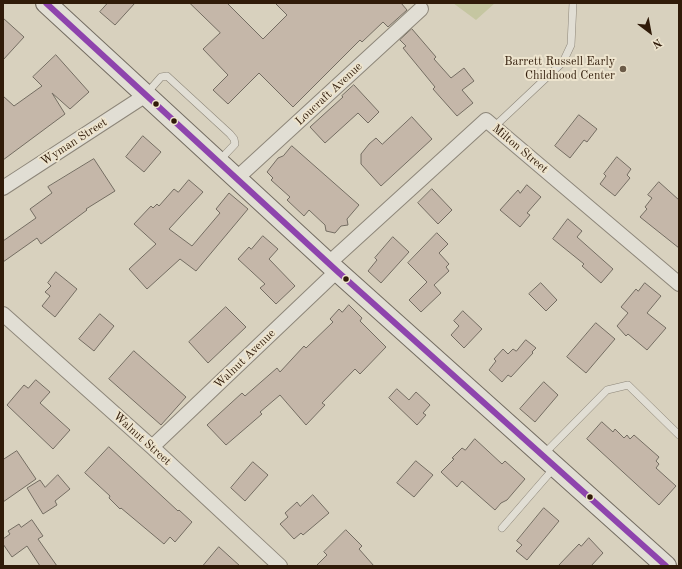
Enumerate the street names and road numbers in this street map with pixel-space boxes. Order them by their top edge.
street label: Loucraft Avenue [293,59,365,129]
street label: Wyman Street [38,115,110,169]
street label: Milton Street [489,122,551,176]
street label: Walnut Avenue [211,326,279,392]
street label: Walnut Street [110,409,174,469]

